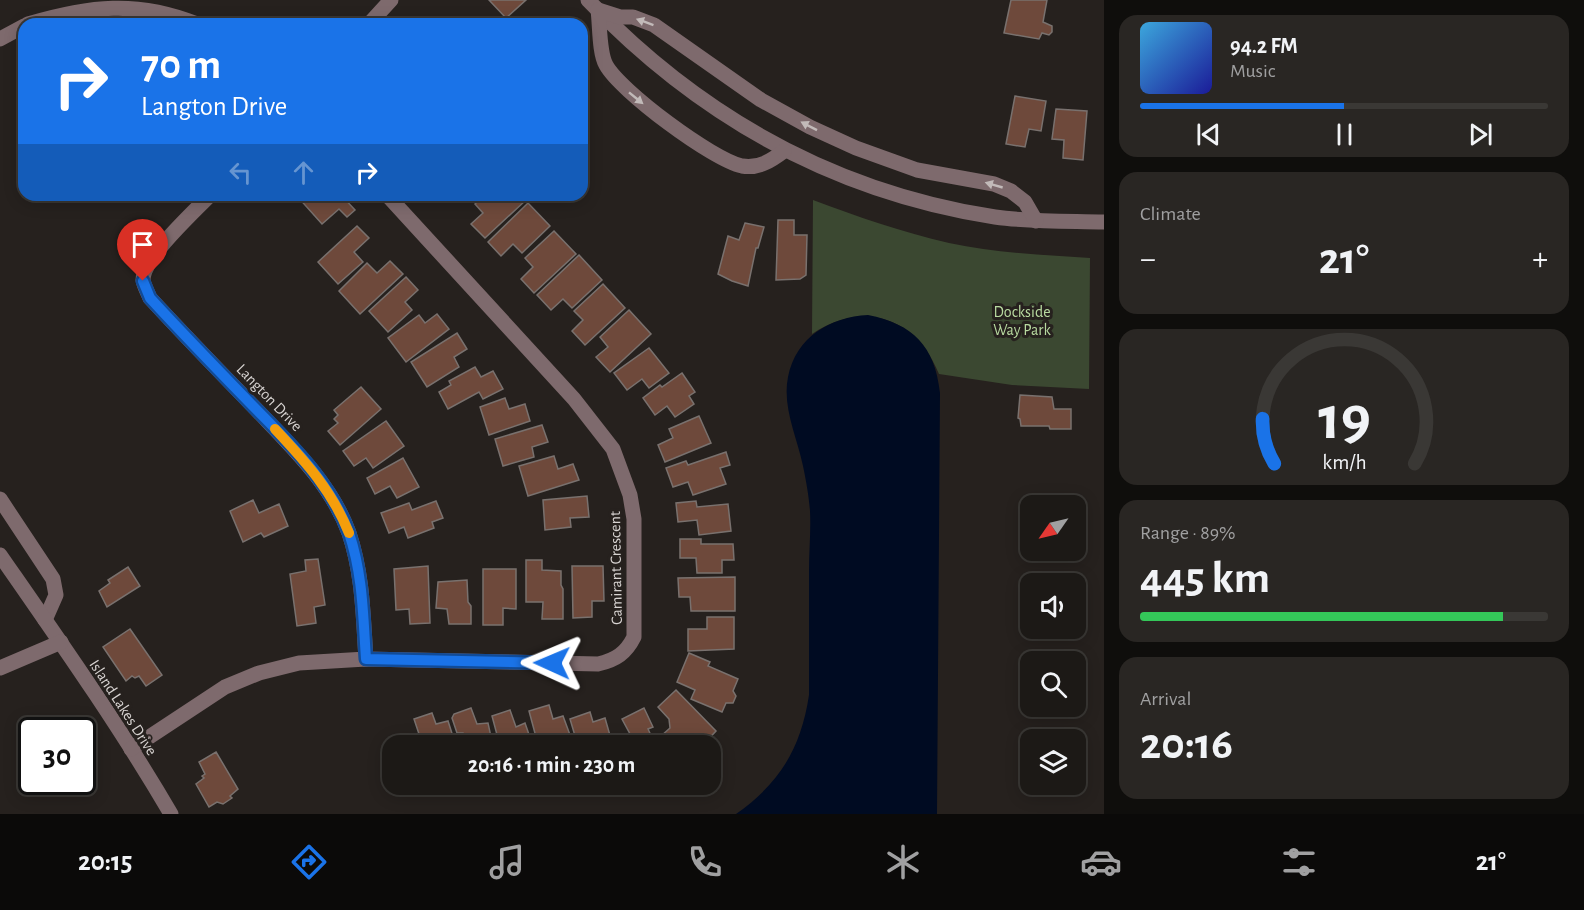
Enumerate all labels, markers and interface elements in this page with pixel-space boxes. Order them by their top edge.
one-way arrow [636,16,654,26]
text: 94.2 FM [1230,35,1298,57]
icon: right [42,42,120,120]
text: 70 m [141,44,221,86]
text: Music [1230,61,1276,81]
one-way arrow [628,91,644,104]
text: Langton Drive [141,93,287,120]
icon: previous [1192,118,1225,151]
icon: pause [1328,118,1361,151]
icon: next [1464,118,1497,151]
one-way arrow [800,121,817,131]
icon: left [224,156,257,189]
icon: ahead [287,156,320,189]
icon: right [350,156,383,189]
one-way arrow [984,180,1002,189]
text: Climate [1140,204,1201,224]
pin [117,219,168,281]
icon: arrive [126,228,159,261]
text: 21° [1319,237,1369,282]
text: − [1140,243,1156,276]
text: + [1532,243,1548,276]
park label: Dockside Way Park [993,304,1052,339]
street label: Langton Drive [233,361,305,434]
text: 19 [1318,388,1370,450]
text: km/h [1322,452,1366,473]
north arrow [1020,495,1086,561]
map controls [1020,495,1086,795]
street label: Camirant Crescent [607,511,625,625]
text: Range · 89% [1140,523,1236,543]
text: 445 km [1140,556,1270,601]
button: sound [1020,573,1086,639]
position arrow [520,631,584,695]
button: search [1020,651,1086,717]
street label: Island Lakes Drive [86,657,160,758]
text: Arrival [1140,689,1191,709]
speed limit sign: 30 [18,717,96,795]
text: 20:16 [1140,722,1233,767]
button: layers [1020,729,1086,795]
text: 20:16 · 1 min · 230 m [468,754,635,776]
icon: directions [288,841,330,883]
icon: music [486,841,528,883]
icon: phone [684,841,726,883]
icon: climate [882,841,924,883]
icon: car [1080,841,1122,883]
icon: filters [1278,841,1320,883]
text: 20:15 [78,848,132,875]
text: 21° [1476,848,1506,875]

